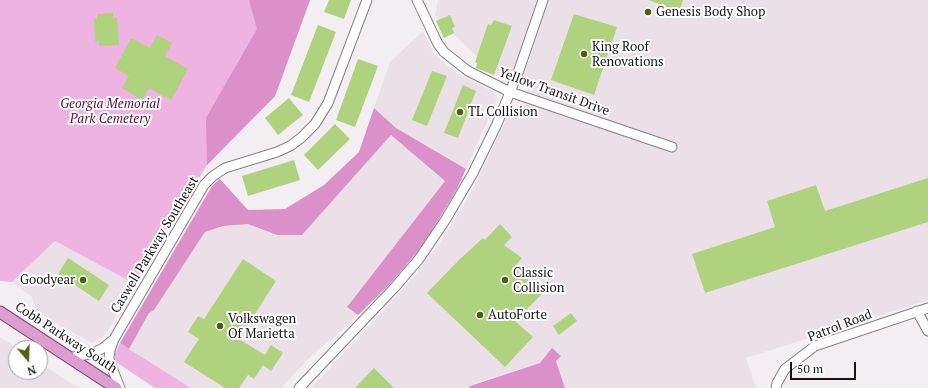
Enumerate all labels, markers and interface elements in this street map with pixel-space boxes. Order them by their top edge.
place label: Genesis Body Shop [656,4,765,20]
marker: Genesis Body Shop [643,7,653,17]
place label: King Roof Renovations [592,39,664,70]
marker: King Roof Renovations [579,49,589,59]
street label: Yellow Transit Drive [497,65,611,119]
park label: Georgia Memorial Park Cemetery [60,96,160,127]
place label: TL Collision [468,104,538,120]
marker: TL Collision [455,107,465,117]
street label: Caswell Parkway Southeast [108,174,202,316]
place label: Classic Collision [513,265,564,296]
place label: Goodyear [20,272,75,288]
marker: Goodyear [78,275,88,285]
marker: Classic Collision [500,275,510,285]
street label: Cobb Parkway South [12,299,120,377]
place label: AutoForte [488,307,547,323]
street label: Patrol Road [806,307,874,345]
marker: AutoForte [475,310,485,320]
place label: Volkswagen Of Marietta [228,311,296,342]
marker: Volkswagen Of Marietta [215,321,225,331]
north arrow [8,340,48,380]
scale bar [792,354,858,380]
text: 50 m [797,361,823,376]
text: N [25,362,38,378]

